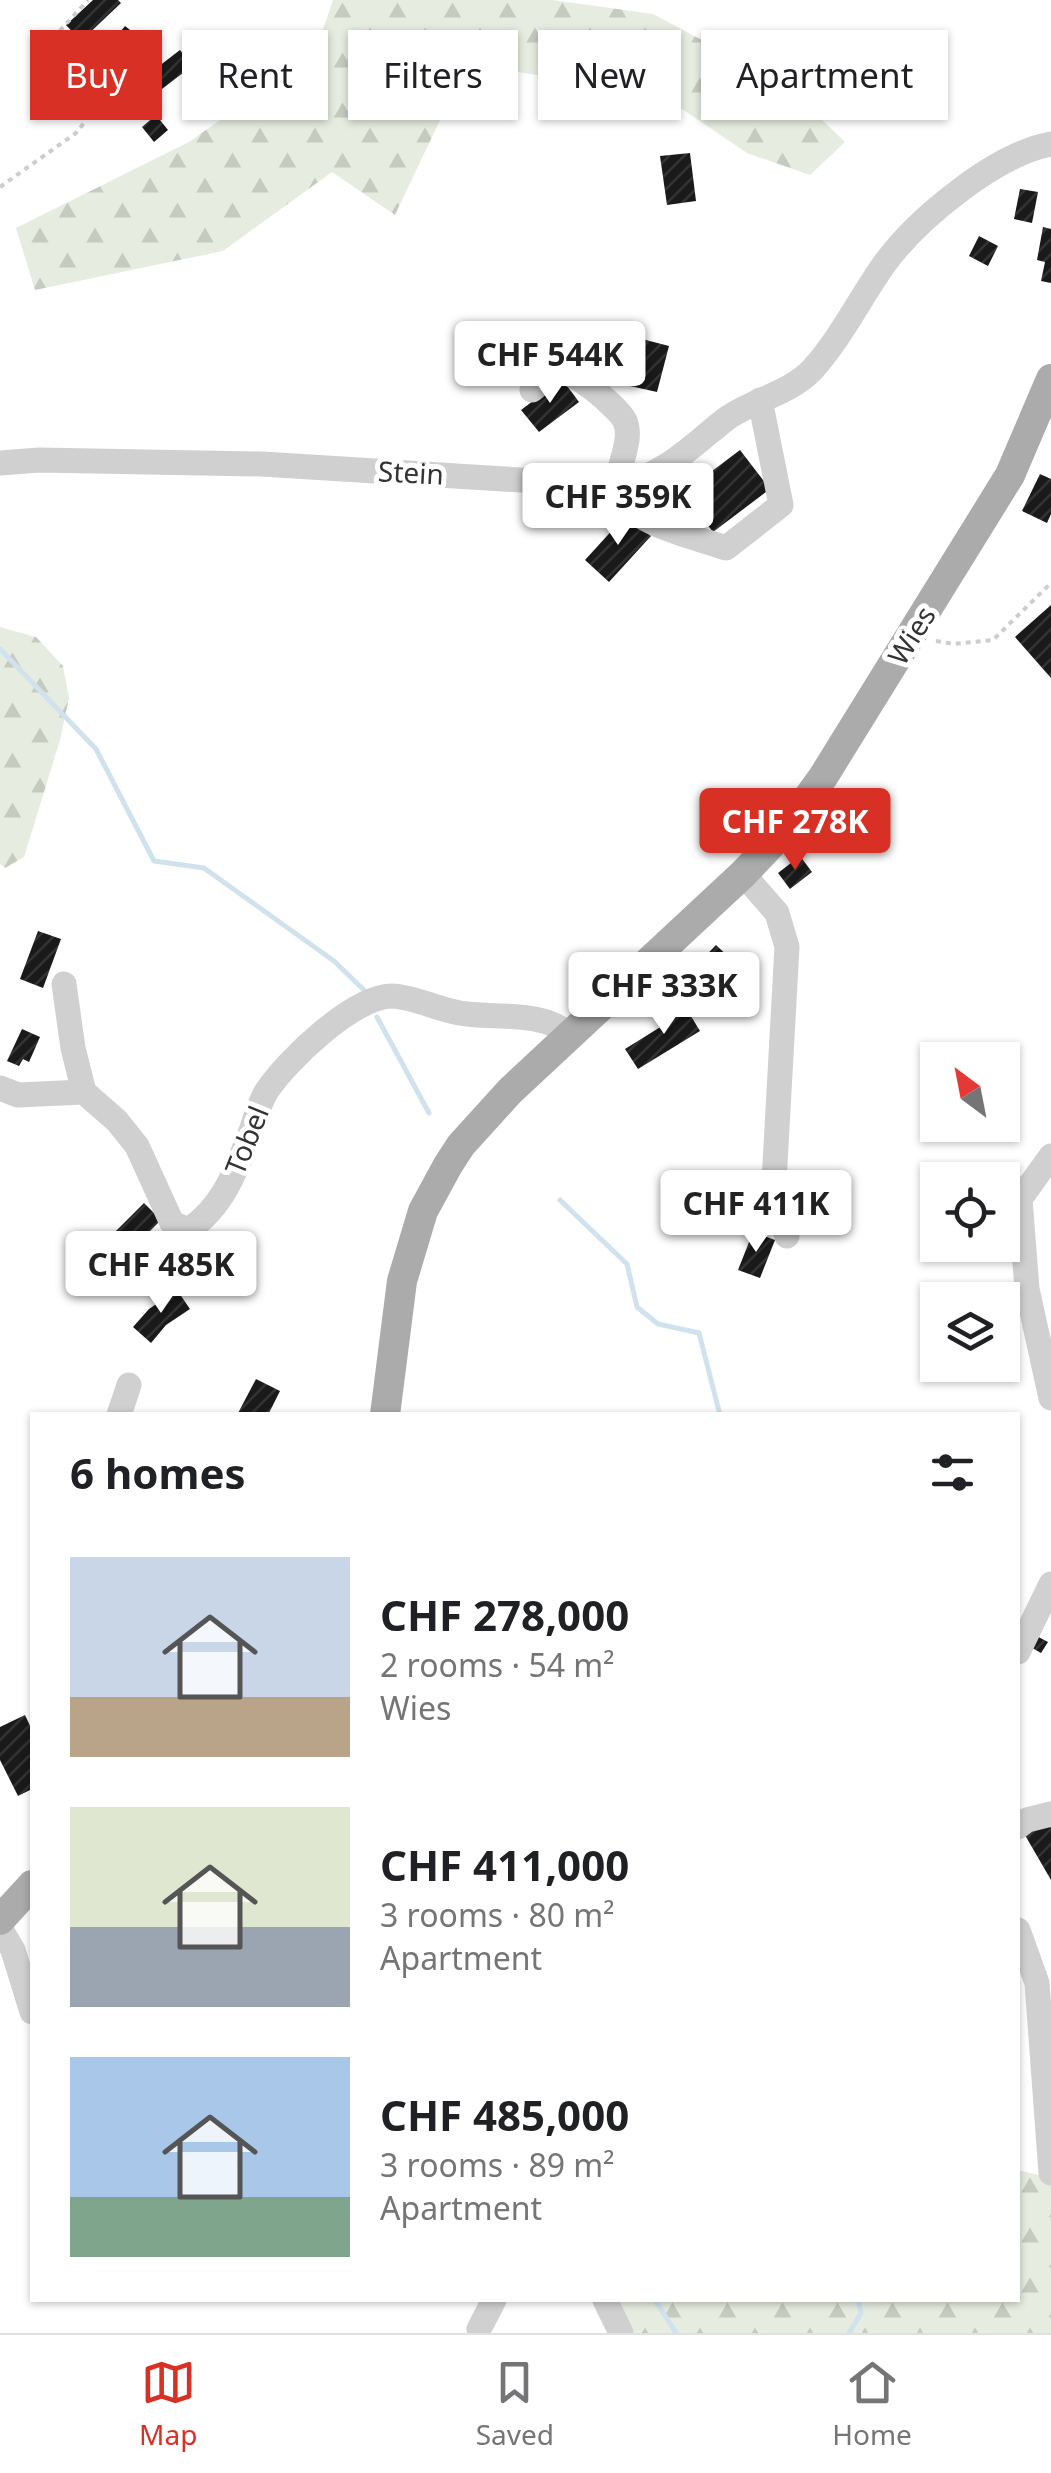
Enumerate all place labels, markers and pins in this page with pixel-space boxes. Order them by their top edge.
pin: CHF 544K [447,321,653,406]
pin: CHF 359K [515,463,721,548]
pin: CHF 278K [692,788,898,873]
pin: CHF 333K [561,952,767,1037]
pin: CHF 411K [653,1170,859,1255]
pin: CHF 485K [58,1231,264,1316]

